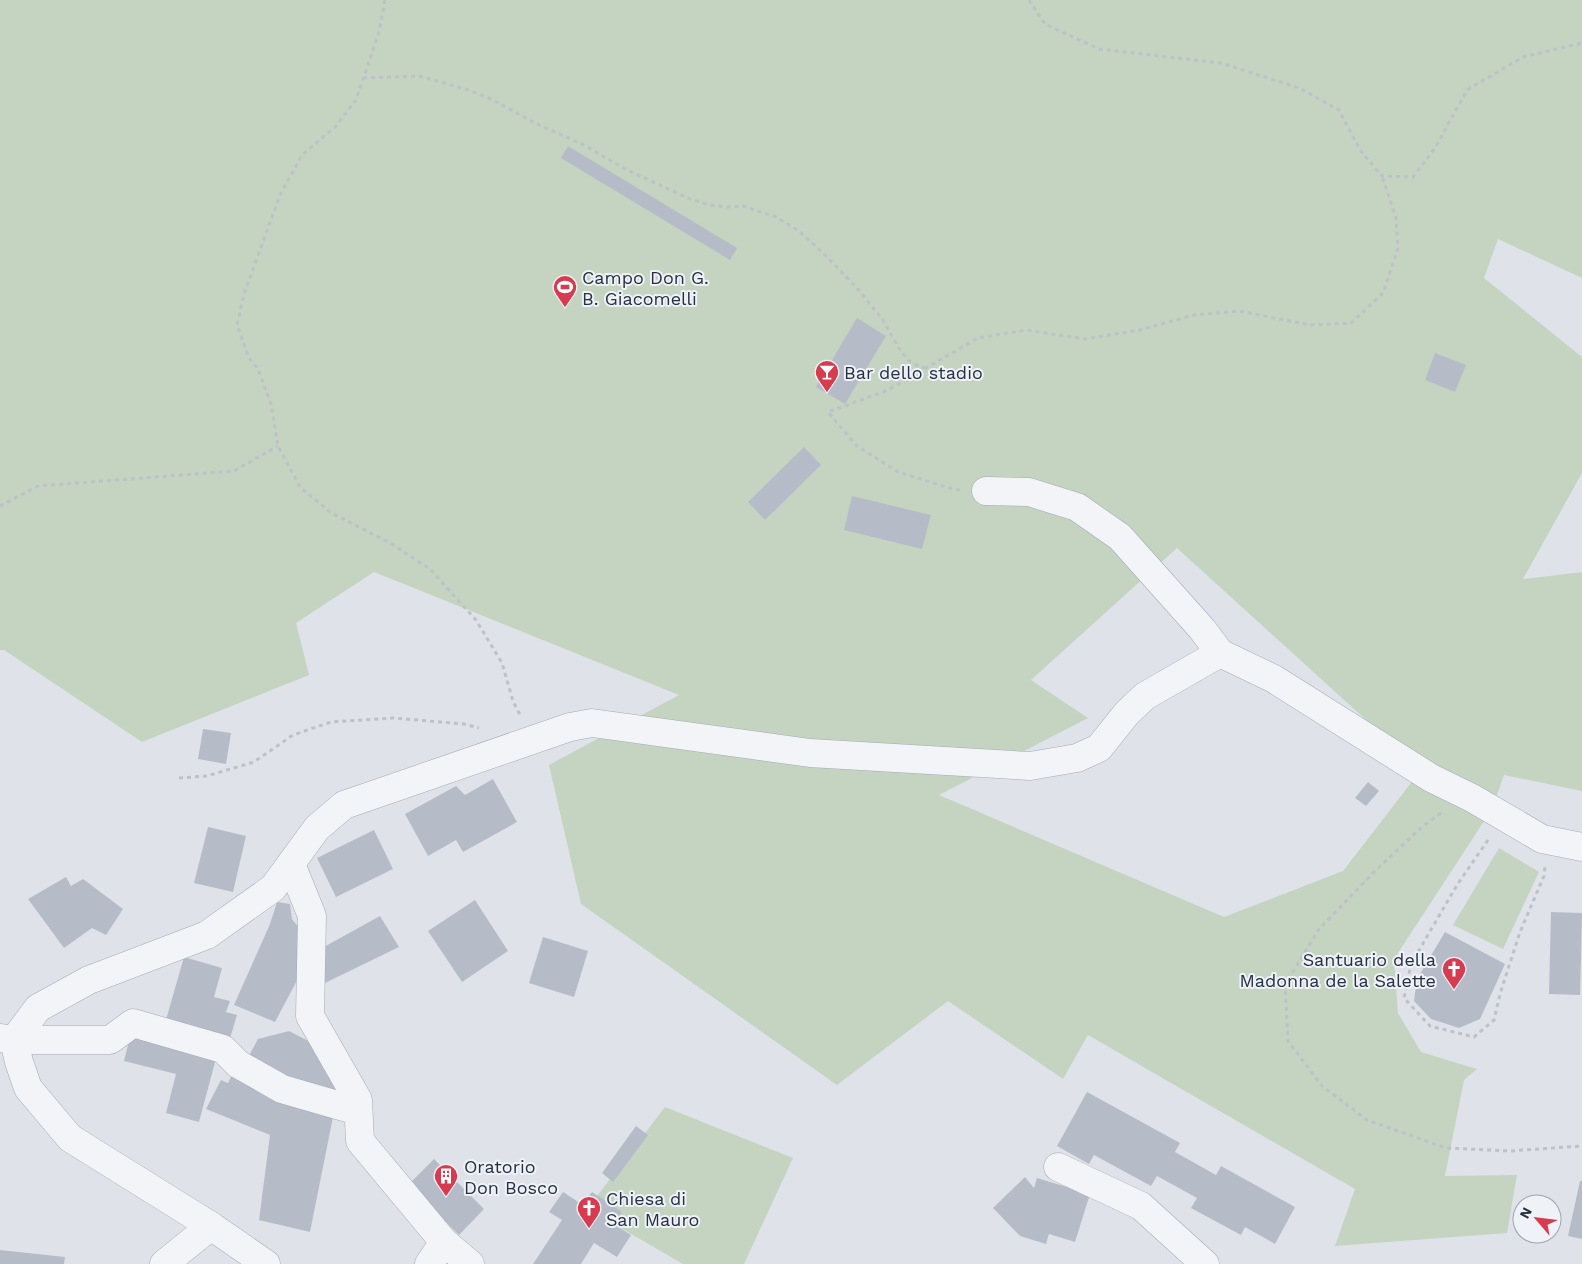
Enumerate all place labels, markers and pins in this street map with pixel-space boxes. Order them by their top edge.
place label: Campo Don G. B. Giacomelli [582,267,709,309]
sports icon: Campo Don G. B. Giacomelli [552,274,578,308]
bar icon: Bar dello stadio [814,359,840,393]
place label: Bar dello stadio [844,362,983,383]
place label: Santuario della Madonna de la Salette [1240,949,1436,991]
church icon: Santuario della Madonna de la Salette [1441,956,1467,990]
place label: Oratorio Don Bosco [464,1156,558,1198]
building icon: Oratorio Don Bosco [433,1163,459,1197]
place label: Chiesa di San Mauro [606,1188,699,1230]
church icon: Chiesa di San Mauro [576,1195,602,1229]

